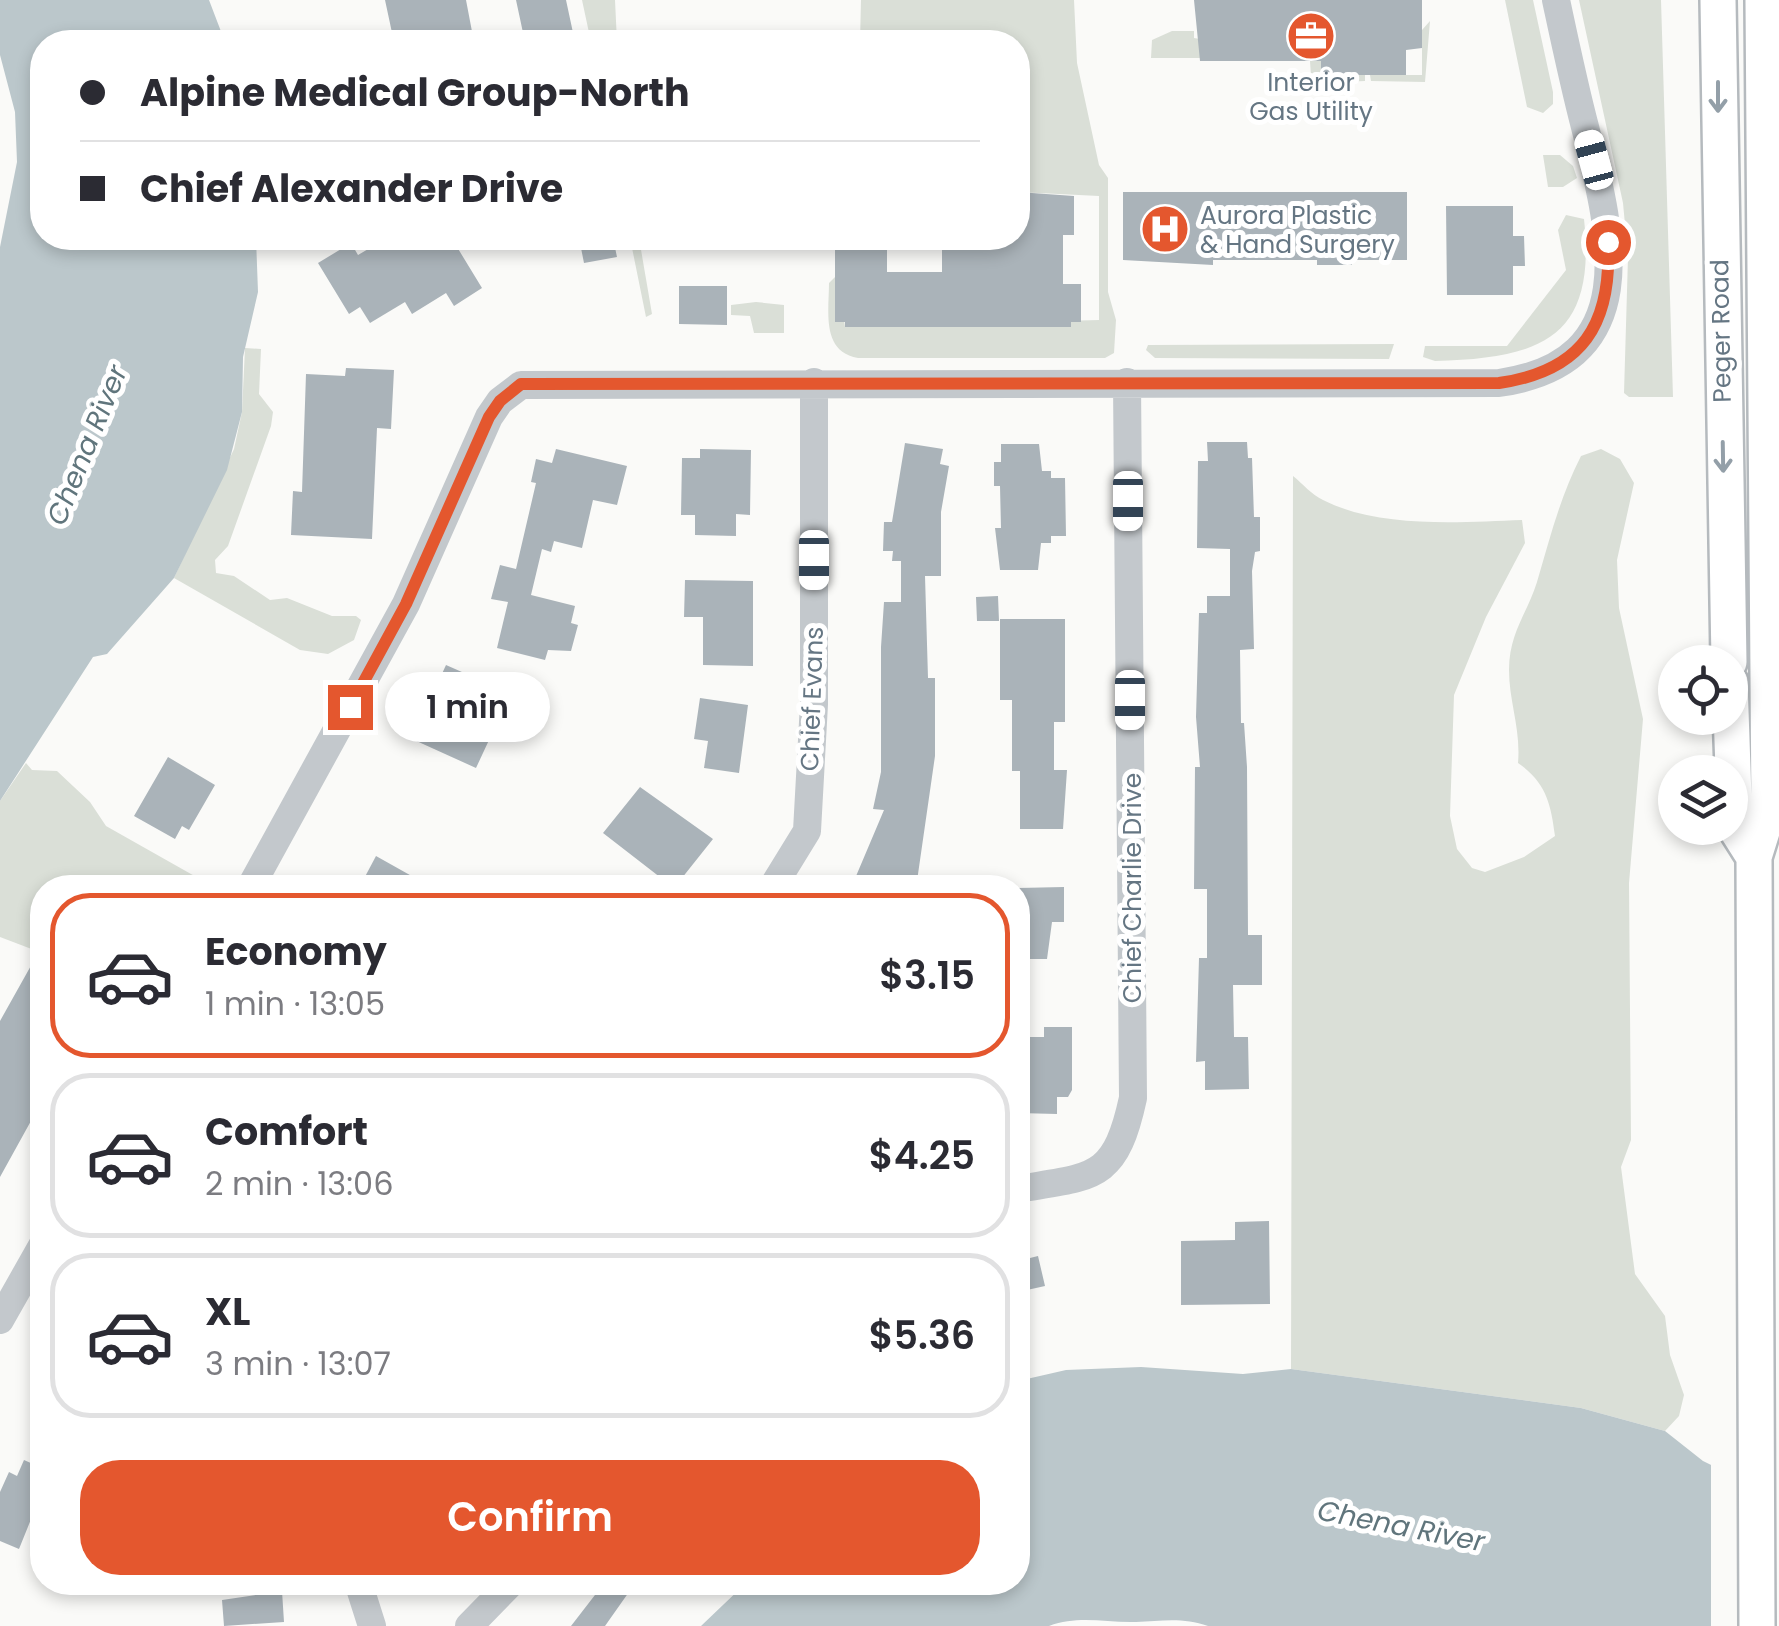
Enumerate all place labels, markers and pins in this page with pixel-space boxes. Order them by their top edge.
office icon: Interior Gas Utility [1285,10,1337,62]
place label: Interior Gas Utility [1249,65,1373,129]
place label: Aurora Plastic & Hand Surgery [1200,198,1395,262]
hospital icon: Aurora Plastic & Hand Surgery [1139,203,1191,255]

